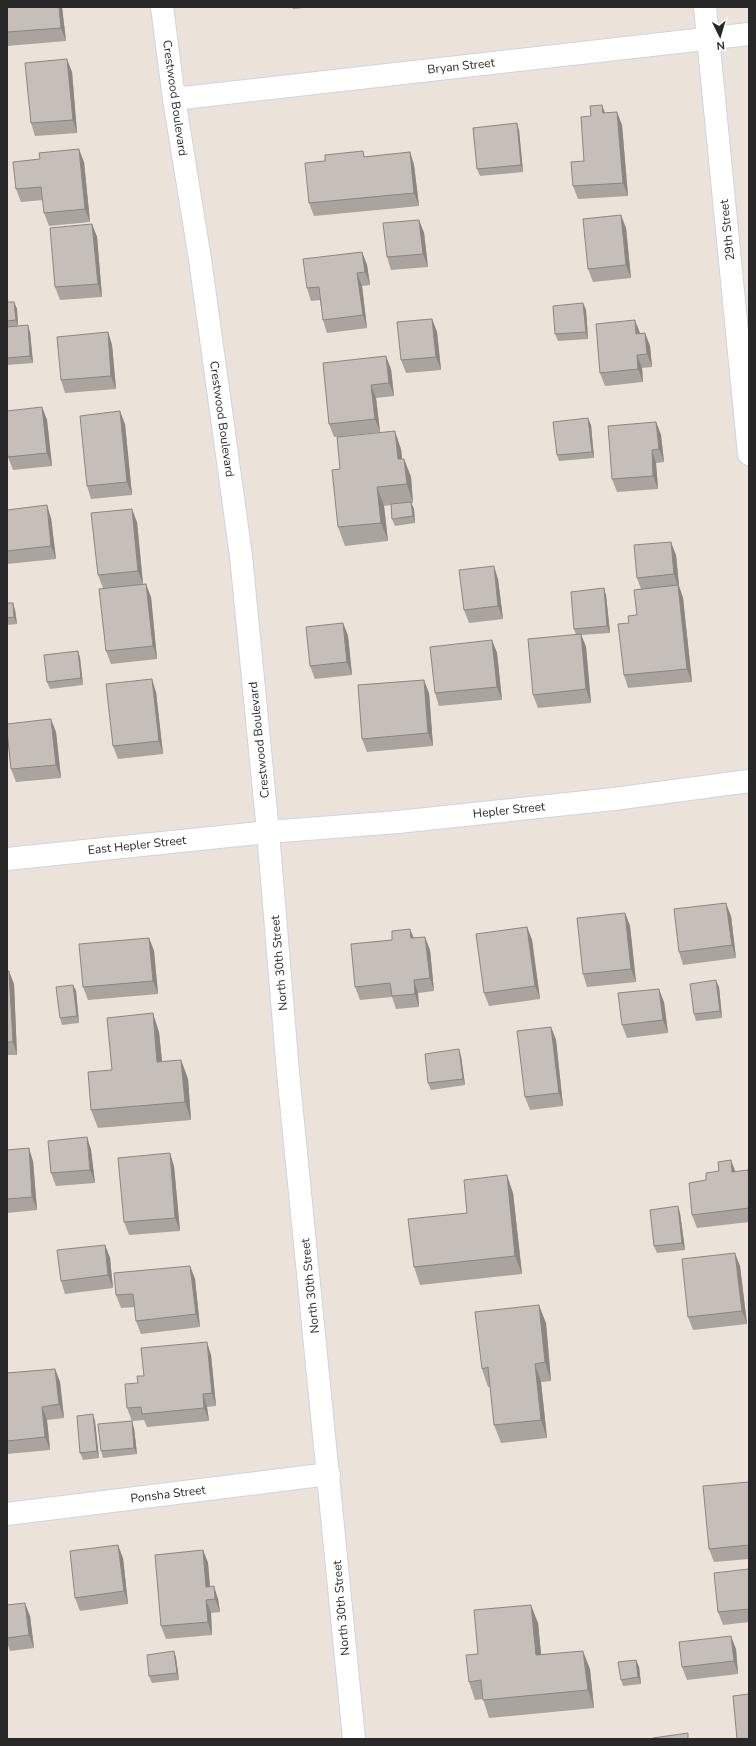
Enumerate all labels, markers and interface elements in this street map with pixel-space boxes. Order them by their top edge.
north arrow [700,16,740,56]
text: N [716,38,726,53]
street label: Crestwood Boulevard [159,39,191,157]
street label: Bryan Street [426,54,496,78]
street label: 29th Street [716,198,738,261]
street label: Crestwood Boulevard [206,360,238,478]
street label: Crestwood Boulevard [245,681,273,799]
street label: Hepler Street [472,798,547,822]
street label: East Hepler Street [87,832,188,858]
street label: North 30th Street [267,914,291,1011]
street label: North 30th Street [297,1237,323,1334]
street label: Ponsha Street [130,1481,207,1507]
street label: North 30th Street [329,1559,353,1656]

